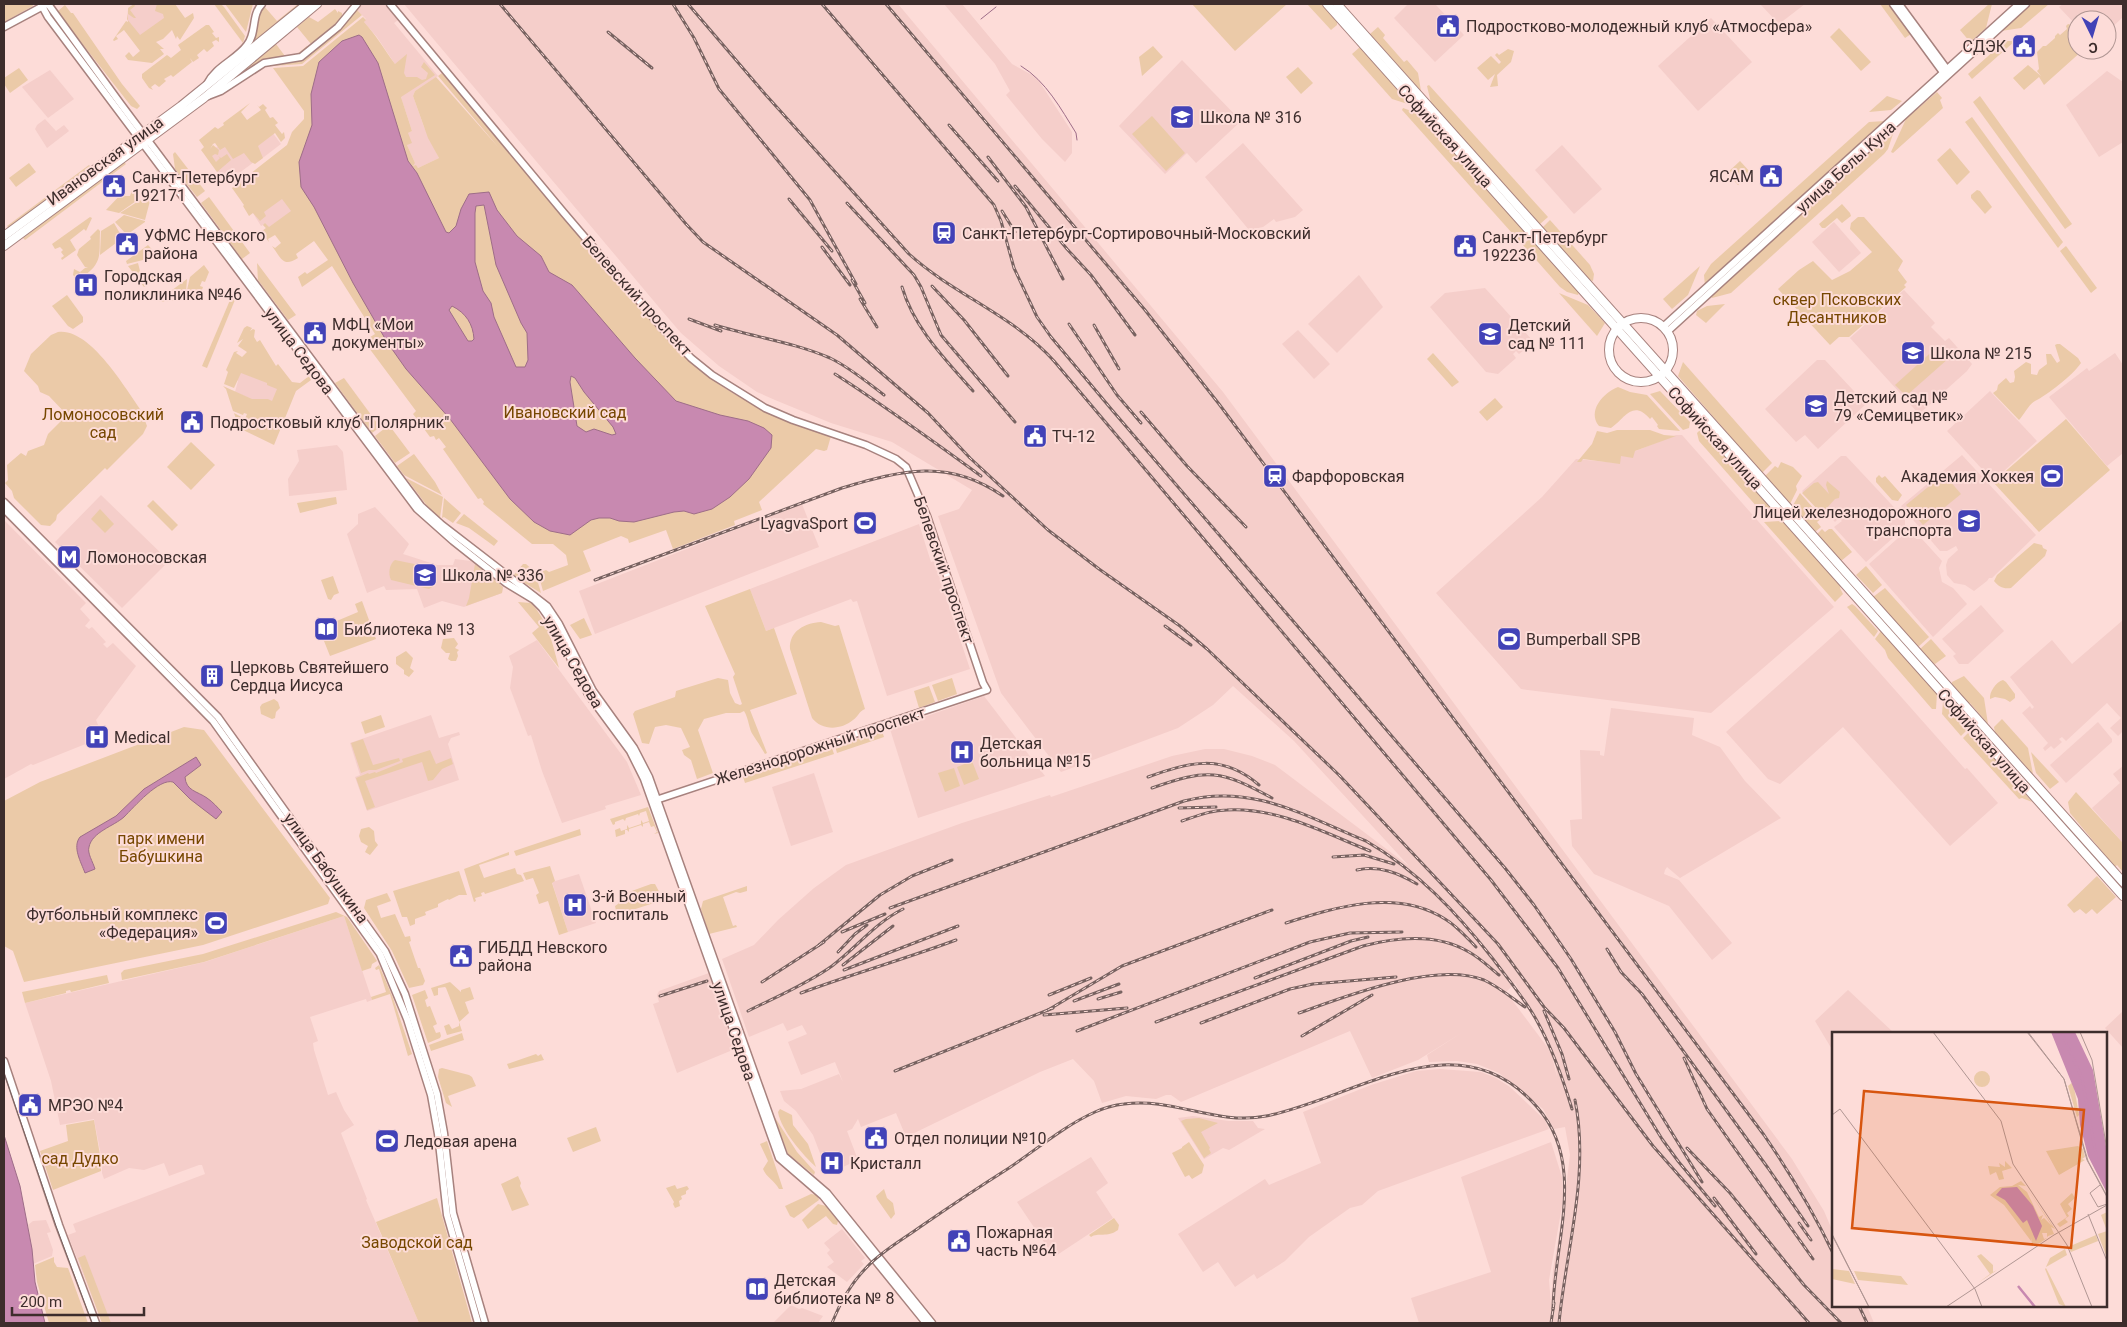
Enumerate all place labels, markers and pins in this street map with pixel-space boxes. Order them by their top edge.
public building icon: Подростково-молодежный клуб «Атмосфера» [1435,13,1461,39]
place label: Подростково-молодежный клуб «Атмосфера» [1466,17,1812,36]
public building icon: СДЭК [2011,33,2037,59]
place label: СДЭК [1962,37,2007,56]
school or university icon: Школа № 316 [1169,104,1195,130]
place label: Школа № 316 [1200,108,1302,127]
public building icon: ЯСАМ [1758,163,1784,189]
place label: ЯСАМ [1709,167,1754,186]
place label: Санкт-Петербург 192171 [132,168,258,205]
public building icon: Санкт-Петербург 192171 [101,173,127,199]
station icon: Санкт-Петербург-Сортировочный-Московский [931,220,957,246]
place label: Санкт-Петербург-Сортировочный-Московский [962,224,1311,243]
place label: УФМС Невского района [144,226,265,263]
place label: Санкт-Петербург 192236 [1482,228,1608,265]
public building icon: УФМС Невского района [114,231,140,257]
public building icon: Санкт-Петербург 192236 [1452,233,1478,259]
place label: Городская поликлиника №46 [104,267,242,304]
hospital icon: Городская поликлиника №46 [73,272,99,298]
place label: МФЦ «Мои документы» [332,315,424,352]
place label: Детский сад № 111 [1508,316,1586,353]
public building icon: МФЦ «Мои документы» [302,320,328,346]
school or university icon: Детский сад № 111 [1477,321,1503,347]
school or university icon: Школа № 215 [1900,340,1926,366]
place label: Школа № 215 [1930,344,2032,363]
place label: Детский сад № 79 «Семицветик» [1834,388,1964,425]
school or university icon: Детский сад № 79 «Семицветик» [1803,393,1829,419]
public building icon: Подростковый клуб "Полярник" [179,409,205,435]
place label: Подростковый клуб "Полярник" [210,413,449,432]
public building icon: ТЧ-12 [1022,423,1048,449]
place label: ТЧ-12 [1052,427,1095,446]
station icon: Фарфоровская [1262,463,1288,489]
sports icon: Академия Хоккея [2039,463,2065,489]
place label: Фарфоровская [1292,467,1405,486]
place label: Академия Хоккея [1901,467,2034,486]
place label: Лицей железнодорожного транспорта [1753,503,1952,540]
school or university icon: Лицей железнодорожного транспорта [1956,508,1982,534]
sports icon: LyagvaSport [852,510,878,536]
place label: LyagvaSport [760,514,848,533]
metro station icon: Ломоносовская [56,544,82,570]
place label: Ломоносовская [86,548,207,567]
school or university icon: Школа № 336 [412,562,438,588]
place label: Школа № 336 [442,566,544,585]
library icon: Библиотека № 13 [313,616,339,642]
place label: Библиотека № 13 [344,620,475,639]
sports icon: Bumperball SPB [1496,626,1522,652]
place label: Bumperball SPB [1526,630,1641,649]
place label: Церковь Святейшего Сердца Иисуса [230,658,389,695]
building icon: Церковь Святейшего Сердца Иисуса [199,663,225,689]
hospital icon: Medical [84,724,110,750]
place label: Medical [114,728,170,747]
place label: Детская больница №15 [980,734,1091,771]
hospital icon: Детская больница №15 [949,739,975,765]
place label: 3-й Военный госпиталь [592,887,686,924]
hospital icon: 3-й Военный госпиталь [562,892,588,918]
place label: Футбольный комплекс «Федерация» [26,905,198,942]
sports icon: Футбольный комплекс «Федерация» [203,910,229,936]
place label: ГИБДД Невского района [478,938,607,975]
public building icon: ГИБДД Невского района [448,943,474,969]
public building icon: МРЭО №4 [17,1092,43,1118]
place label: МРЭО №4 [48,1096,123,1115]
public building icon: Отдел полиции №10 [863,1125,889,1151]
sports icon: Ледовая арена [374,1128,400,1154]
place label: Отдел полиции №10 [894,1129,1046,1148]
place label: Ледовая арена [404,1132,517,1151]
hospital icon: Кристалл [819,1150,845,1176]
place label: Кристалл [850,1154,921,1173]
place label: Пожарная часть №64 [976,1223,1057,1260]
public building icon: Пожарная часть №64 [946,1228,972,1254]
place label: Детская библиотека № 8 [774,1271,895,1308]
library icon: Детская библиотека № 8 [744,1276,770,1302]

